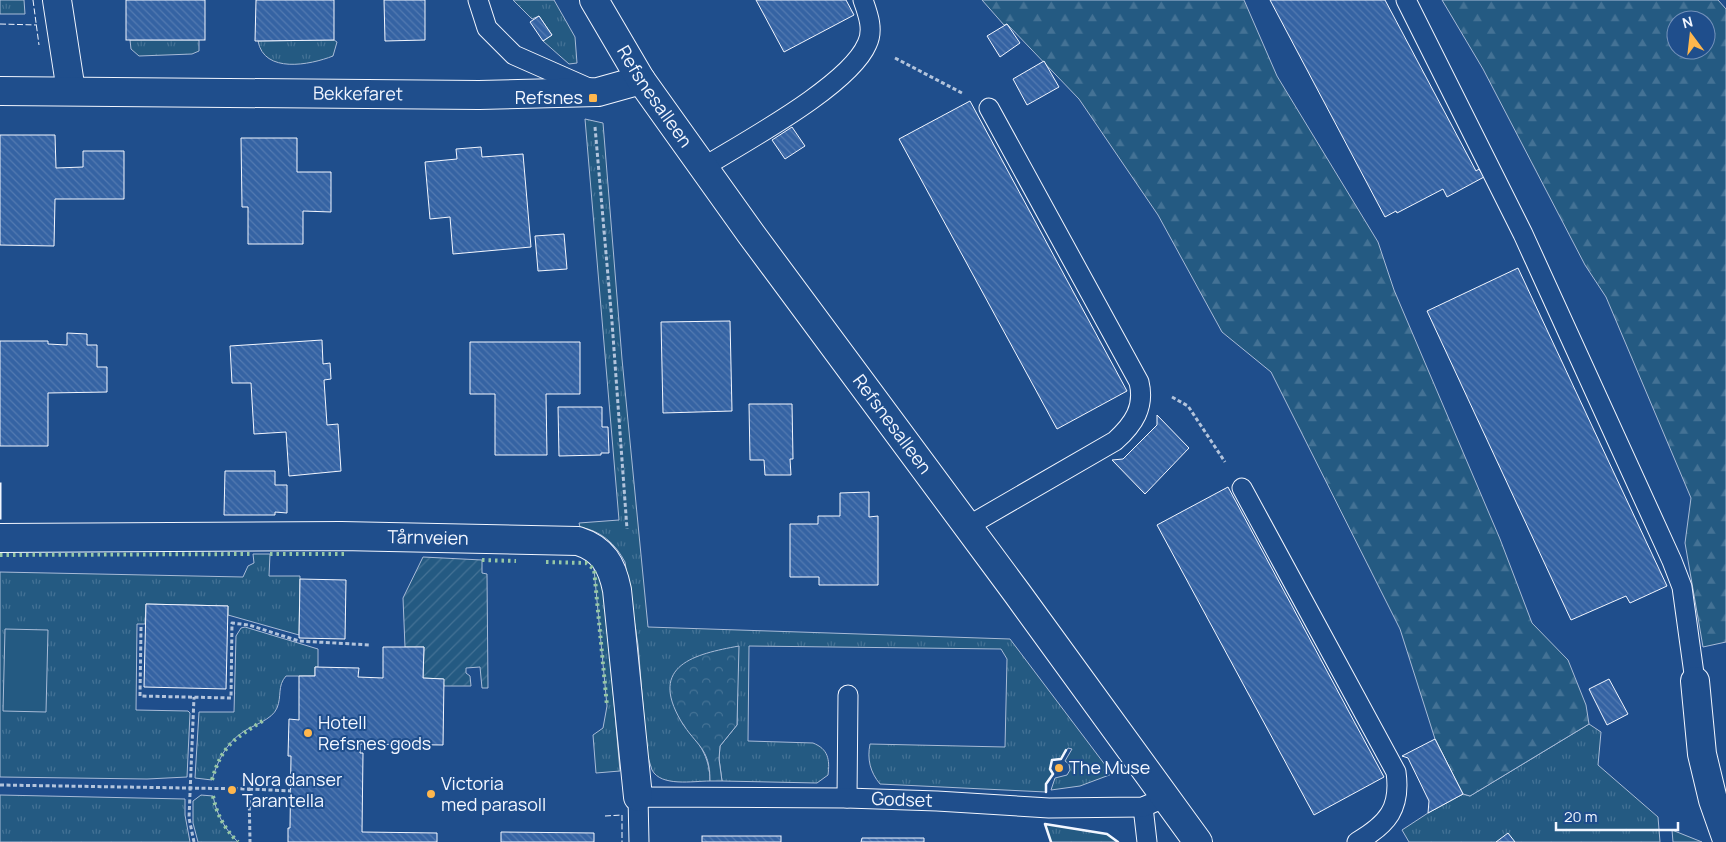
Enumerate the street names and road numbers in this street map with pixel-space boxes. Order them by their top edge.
street label: Refsnesalleen [612,41,698,152]
street label: Bekkefaret [313,81,403,105]
street label: Refsnesalleen [848,369,938,478]
street label: Tårnveien [387,524,469,550]
street label: Godset [871,786,933,812]

